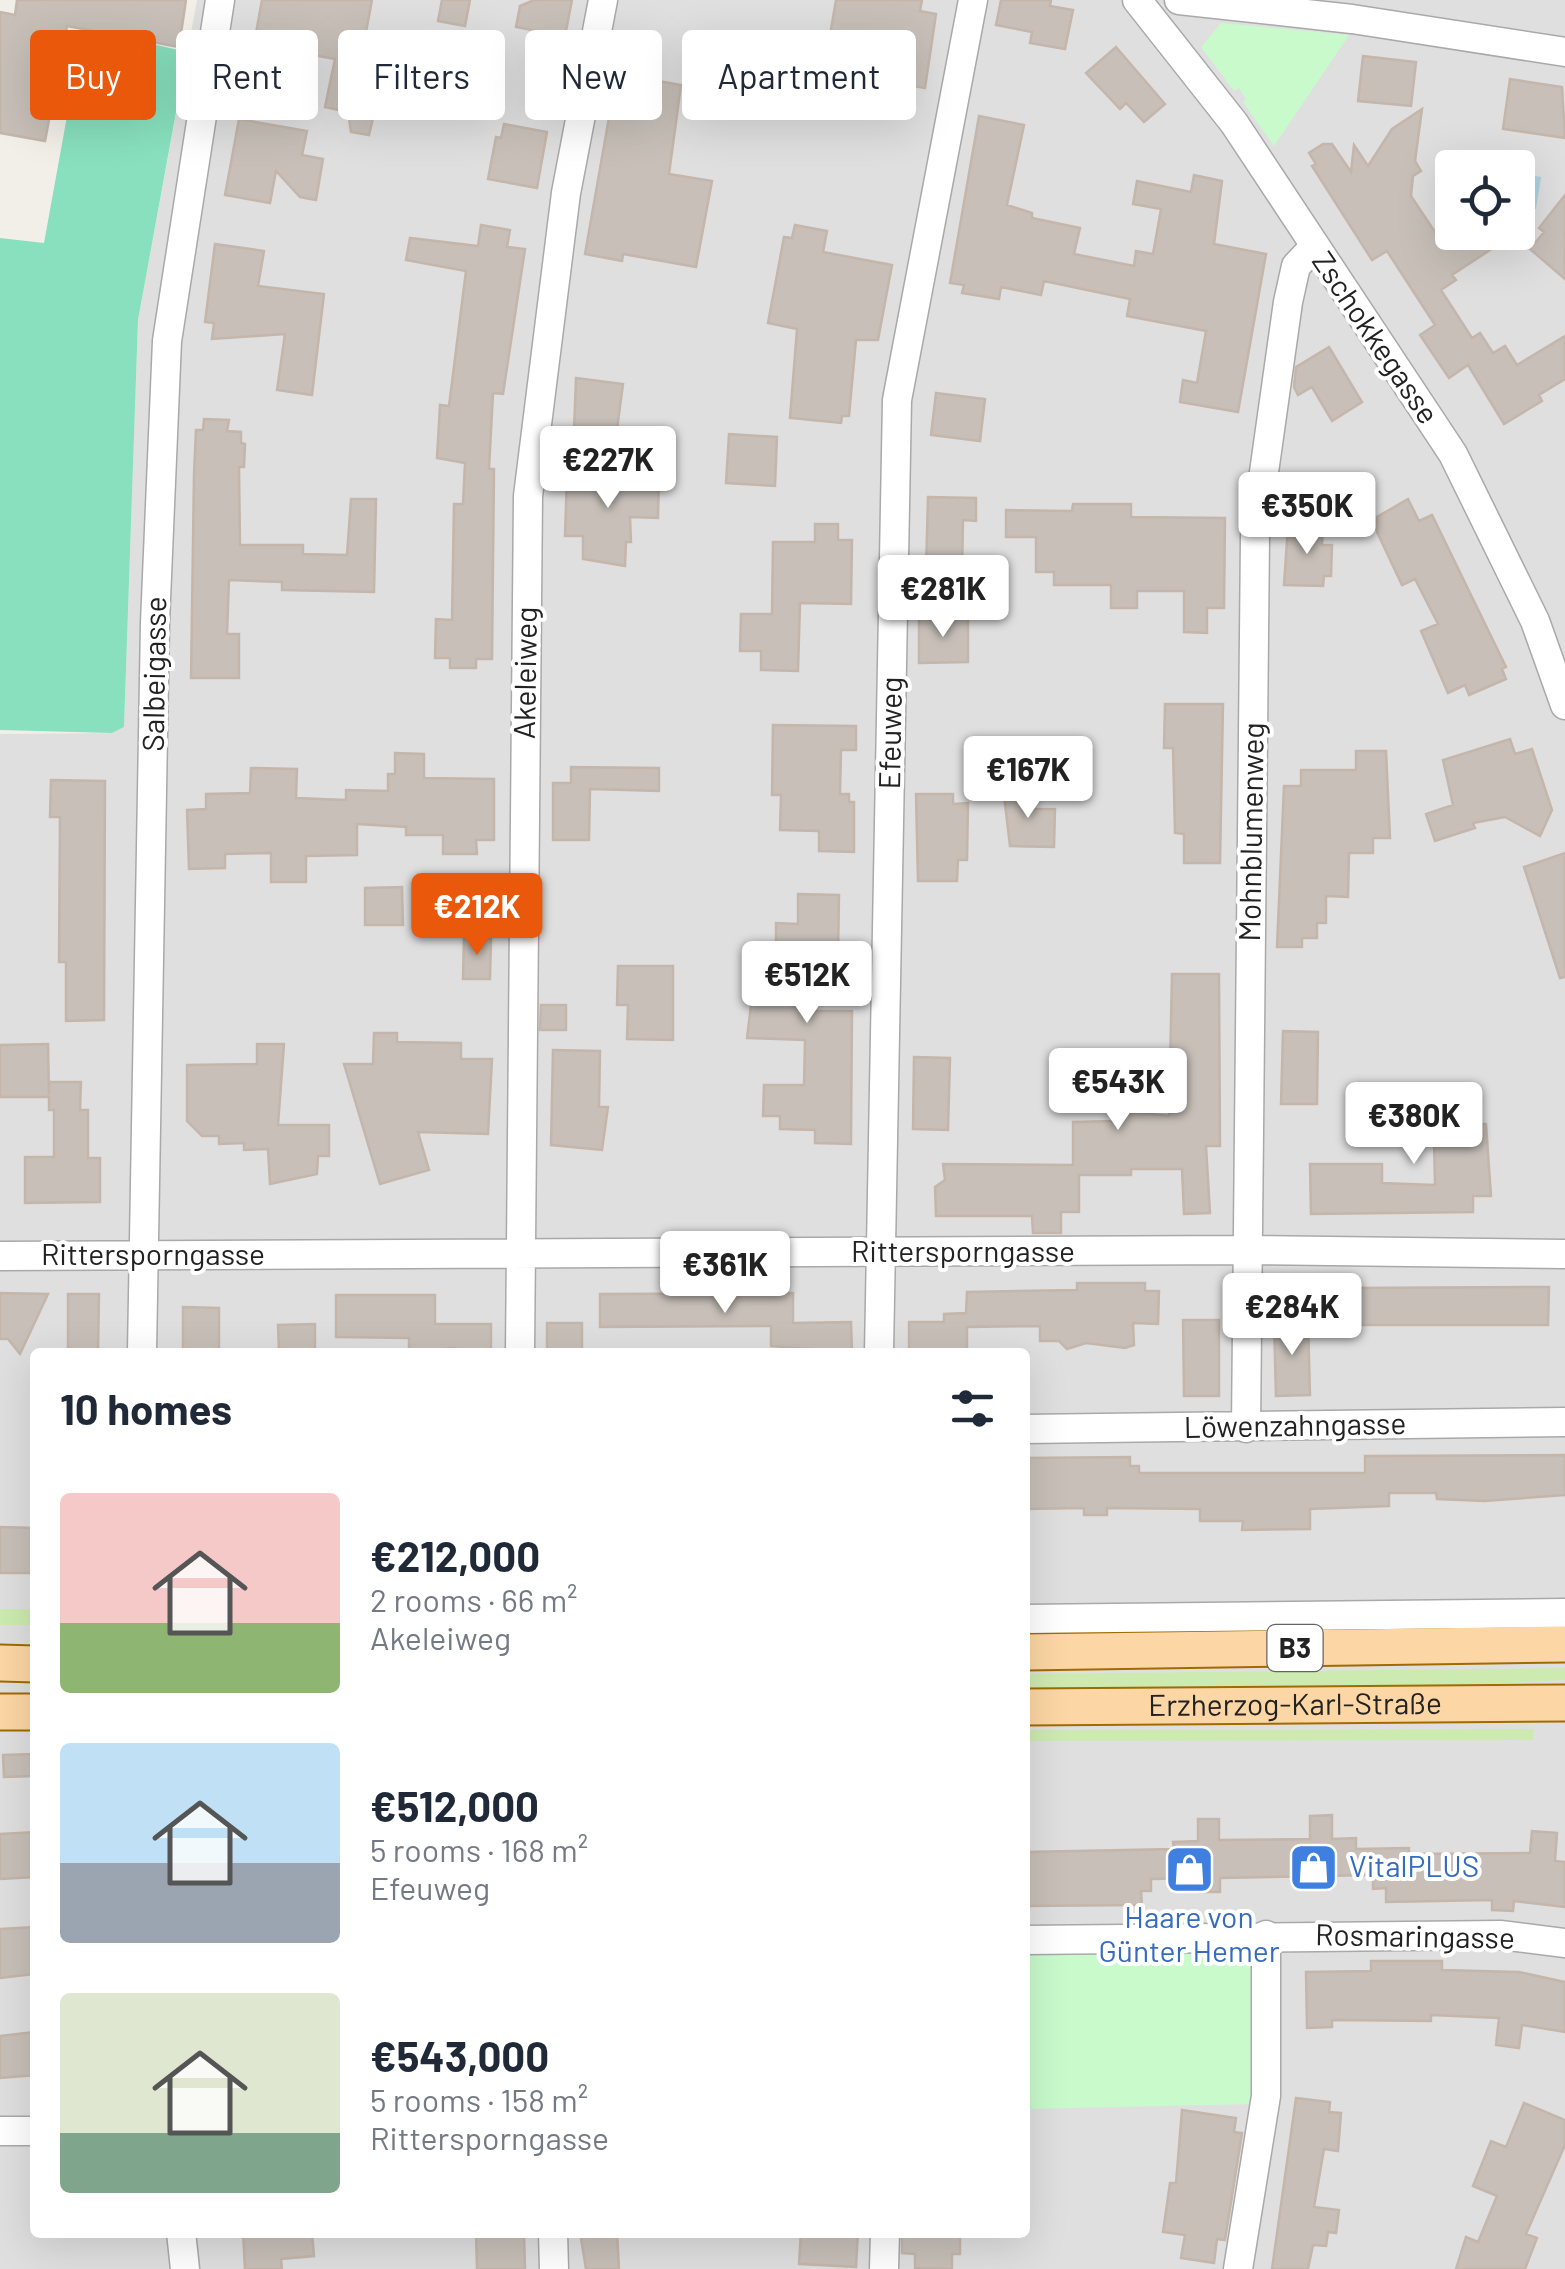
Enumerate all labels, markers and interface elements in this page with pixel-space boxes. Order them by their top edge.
chip: Buy [30,30,156,120]
chip: Rent [176,30,318,120]
chip: Filters [338,30,505,120]
chip: New [525,30,662,120]
chip: Apartment [682,30,916,120]
map controls [1435,150,1535,250]
button: locate [1435,150,1535,250]
street label: Zschokkegasse [1306,244,1448,430]
pin: €227K [538,426,678,511]
text: €227K [562,439,654,477]
pin: €350K [1237,472,1377,557]
text: €350K [1260,485,1354,523]
pin: €281K [873,555,1013,640]
text: €281K [900,568,986,606]
street label: Salbeigasse [134,596,172,752]
street label: Akeleiweg [505,606,543,739]
street label: Efeuweg [870,676,908,790]
street label: Mohnblumenweg [1230,722,1270,942]
pin: €167K [958,736,1098,821]
text: €167K [986,749,1070,787]
pin: €212K [407,873,547,958]
text: €212K [433,886,521,924]
pin: €512K [737,941,877,1026]
text: €512K [764,954,850,992]
pin: €543K [1048,1048,1188,1133]
text: €543K [1071,1061,1165,1099]
pin: €380K [1344,1082,1484,1167]
text: €380K [1367,1095,1461,1133]
pin: €361K [655,1231,795,1316]
street label: Rittersporngasse [851,1232,1075,1268]
street label: Rittersporngasse [41,1235,265,1271]
text: €361K [682,1244,768,1282]
pin: €284K [1222,1273,1362,1358]
text: €284K [1245,1286,1339,1324]
icon: filters [945,1381,1000,1436]
text: 10 homes [60,1383,232,1433]
street label: Löwenzahngasse [1183,1404,1407,1444]
text: €212,000 [370,1530,540,1580]
icon: home [140,1533,260,1653]
text: 2 rooms · 66 m² [370,1580,578,1618]
text: Akeleiweg [370,1618,511,1656]
road number: B3 [1268,1625,1322,1671]
street label: Erzherzog-Karl-Straße [1148,1684,1442,1722]
text: €512,000 [370,1780,539,1830]
icon: home [140,1783,260,1903]
text: 5 rooms · 168 m² [370,1830,588,1868]
shop icon: VitalPLUS [1288,1841,1340,1893]
shop icon: Haare von Günter Hemer [1163,1843,1215,1895]
place label: VitalPLUS [1349,1847,1479,1883]
text: Efeuweg [370,1868,490,1906]
place label: Haare von Günter Hemer [1098,1898,1280,1968]
street label: Rosmaringasse [1315,1915,1515,1955]
text: €543,000 [370,2030,549,2080]
icon: home [140,2033,260,2153]
text: 5 rooms · 158 m² [370,2080,588,2118]
text: Rittersporngasse [370,2118,609,2156]

